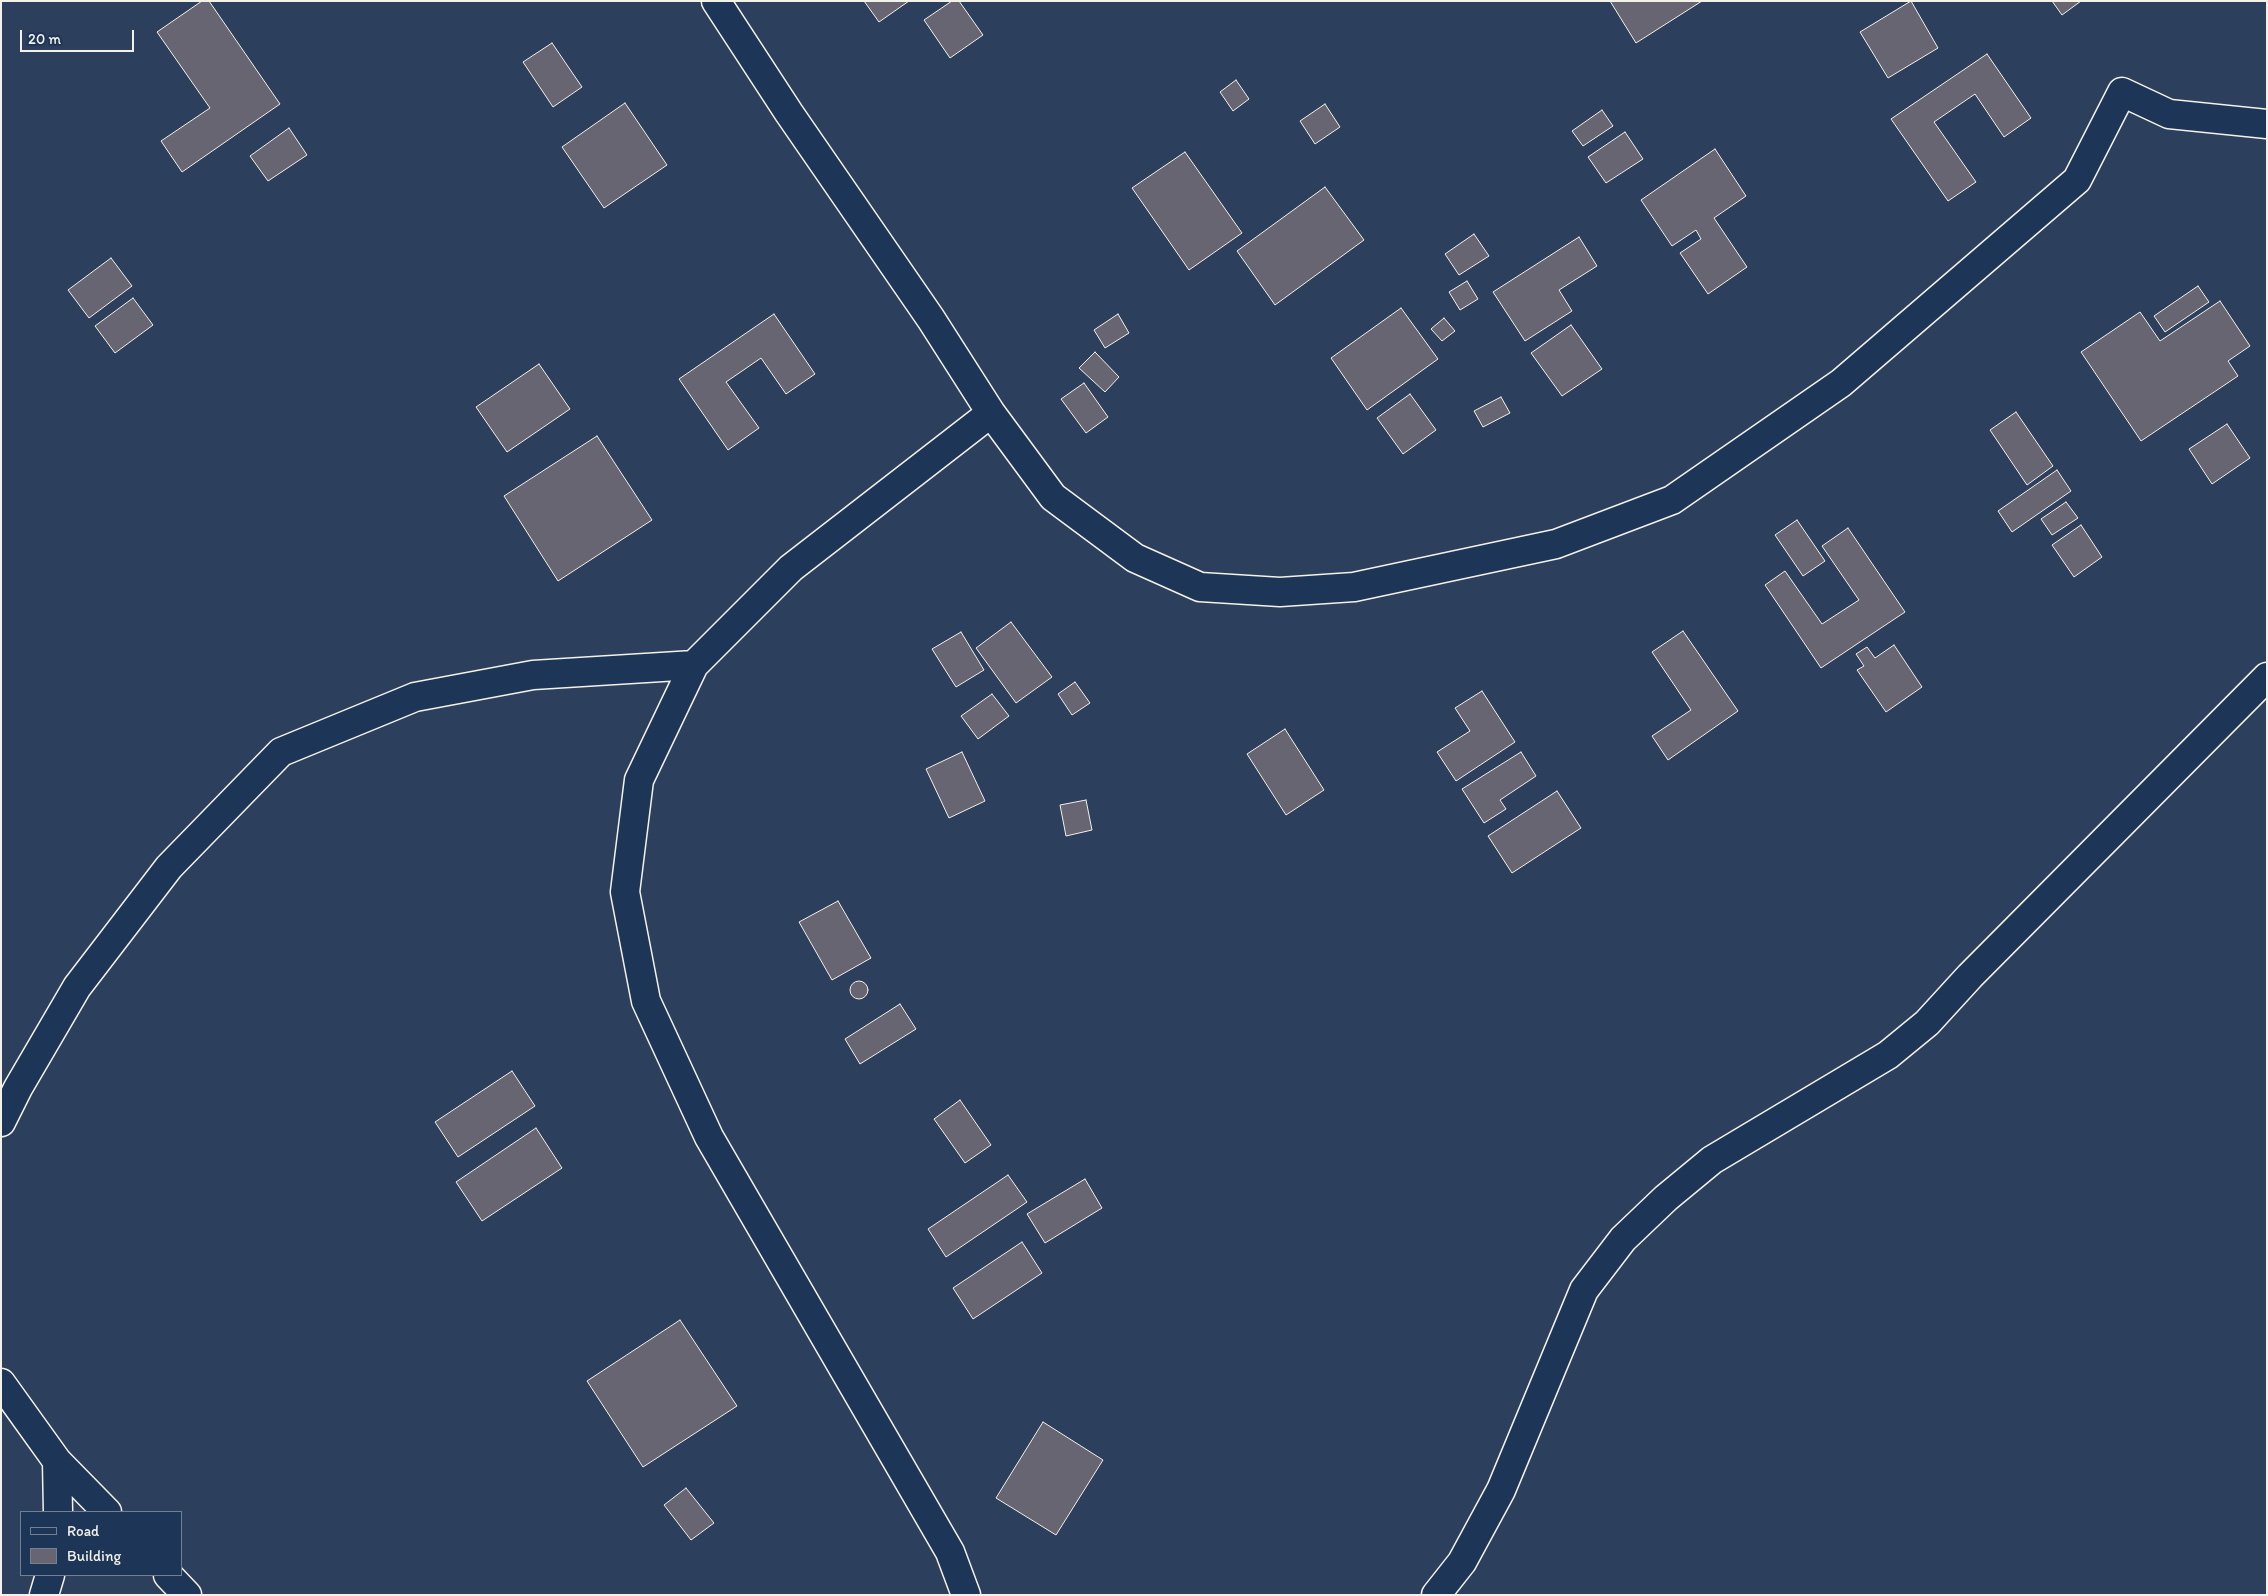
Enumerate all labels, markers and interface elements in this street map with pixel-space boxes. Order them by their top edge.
scale bar [22,20,136,52]
text: 20 m [28,30,61,48]
legend [20,1511,182,1576]
text: Road [67,1522,99,1540]
text: Building [67,1547,121,1565]

